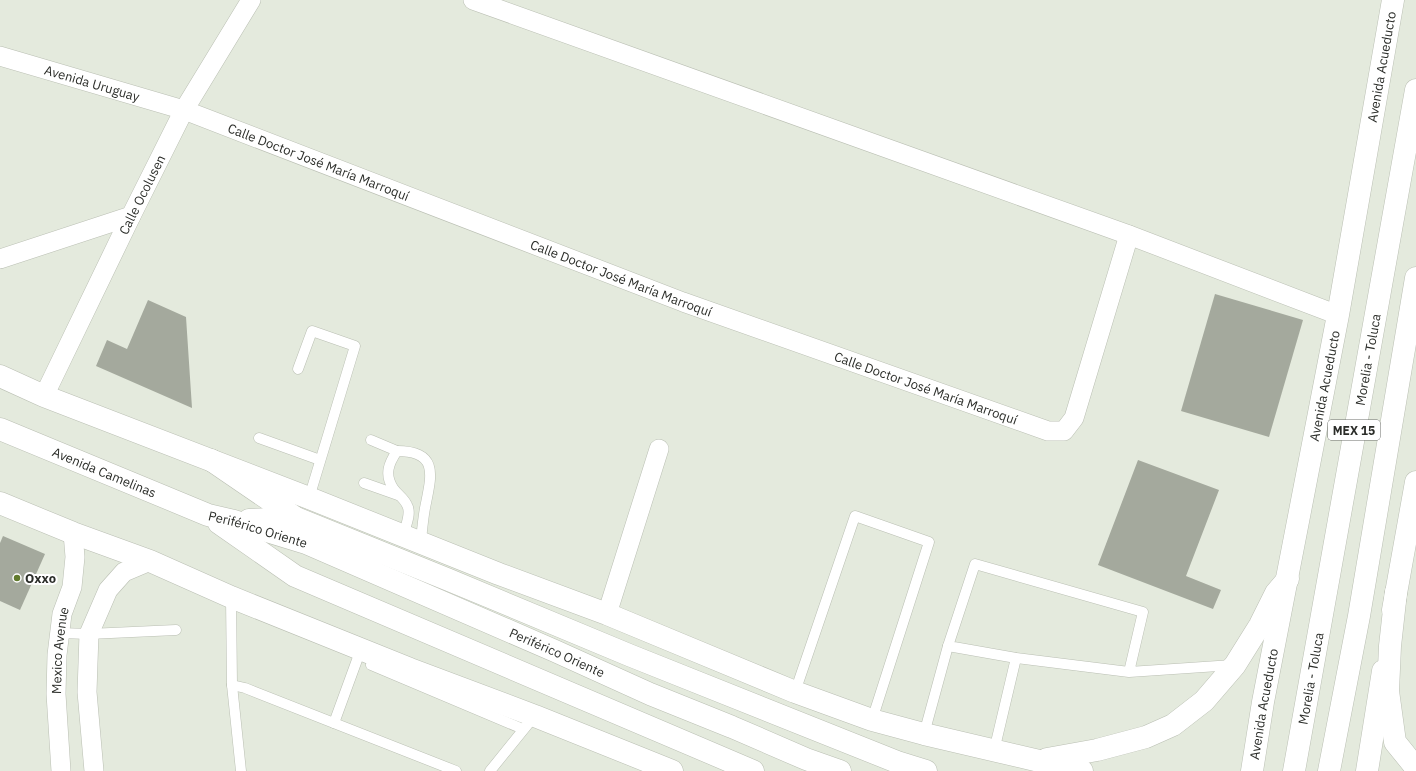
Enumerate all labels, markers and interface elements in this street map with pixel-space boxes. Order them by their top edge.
street label: Avenida Acueducto [1363,10,1399,124]
street label: Avenida Uruguay [43,61,142,105]
street label: Calle Doctor José María Marroquí [225,119,412,205]
street label: Calle Ocolusen [115,152,169,237]
street label: Calle Doctor José María Marroquí [528,236,715,320]
street label: Morelia - Toluca [1351,312,1384,407]
street label: Avenida Acueducto [1305,329,1343,443]
street label: Calle Doctor José María Marroquí [832,348,1020,428]
road number: MEX 15 [1328,420,1380,440]
street label: Avenida Camelinas [50,443,159,501]
street label: Periférico Oriente [207,507,310,551]
place label: Oxxo [25,570,56,587]
marker: Oxxo [12,573,22,583]
street label: Mexico Avenue [48,604,73,694]
street label: Periférico Oriente [507,624,607,681]
street label: Morelia - Toluca [1294,631,1327,726]
street label: Avenida Acueducto [1245,647,1282,761]

